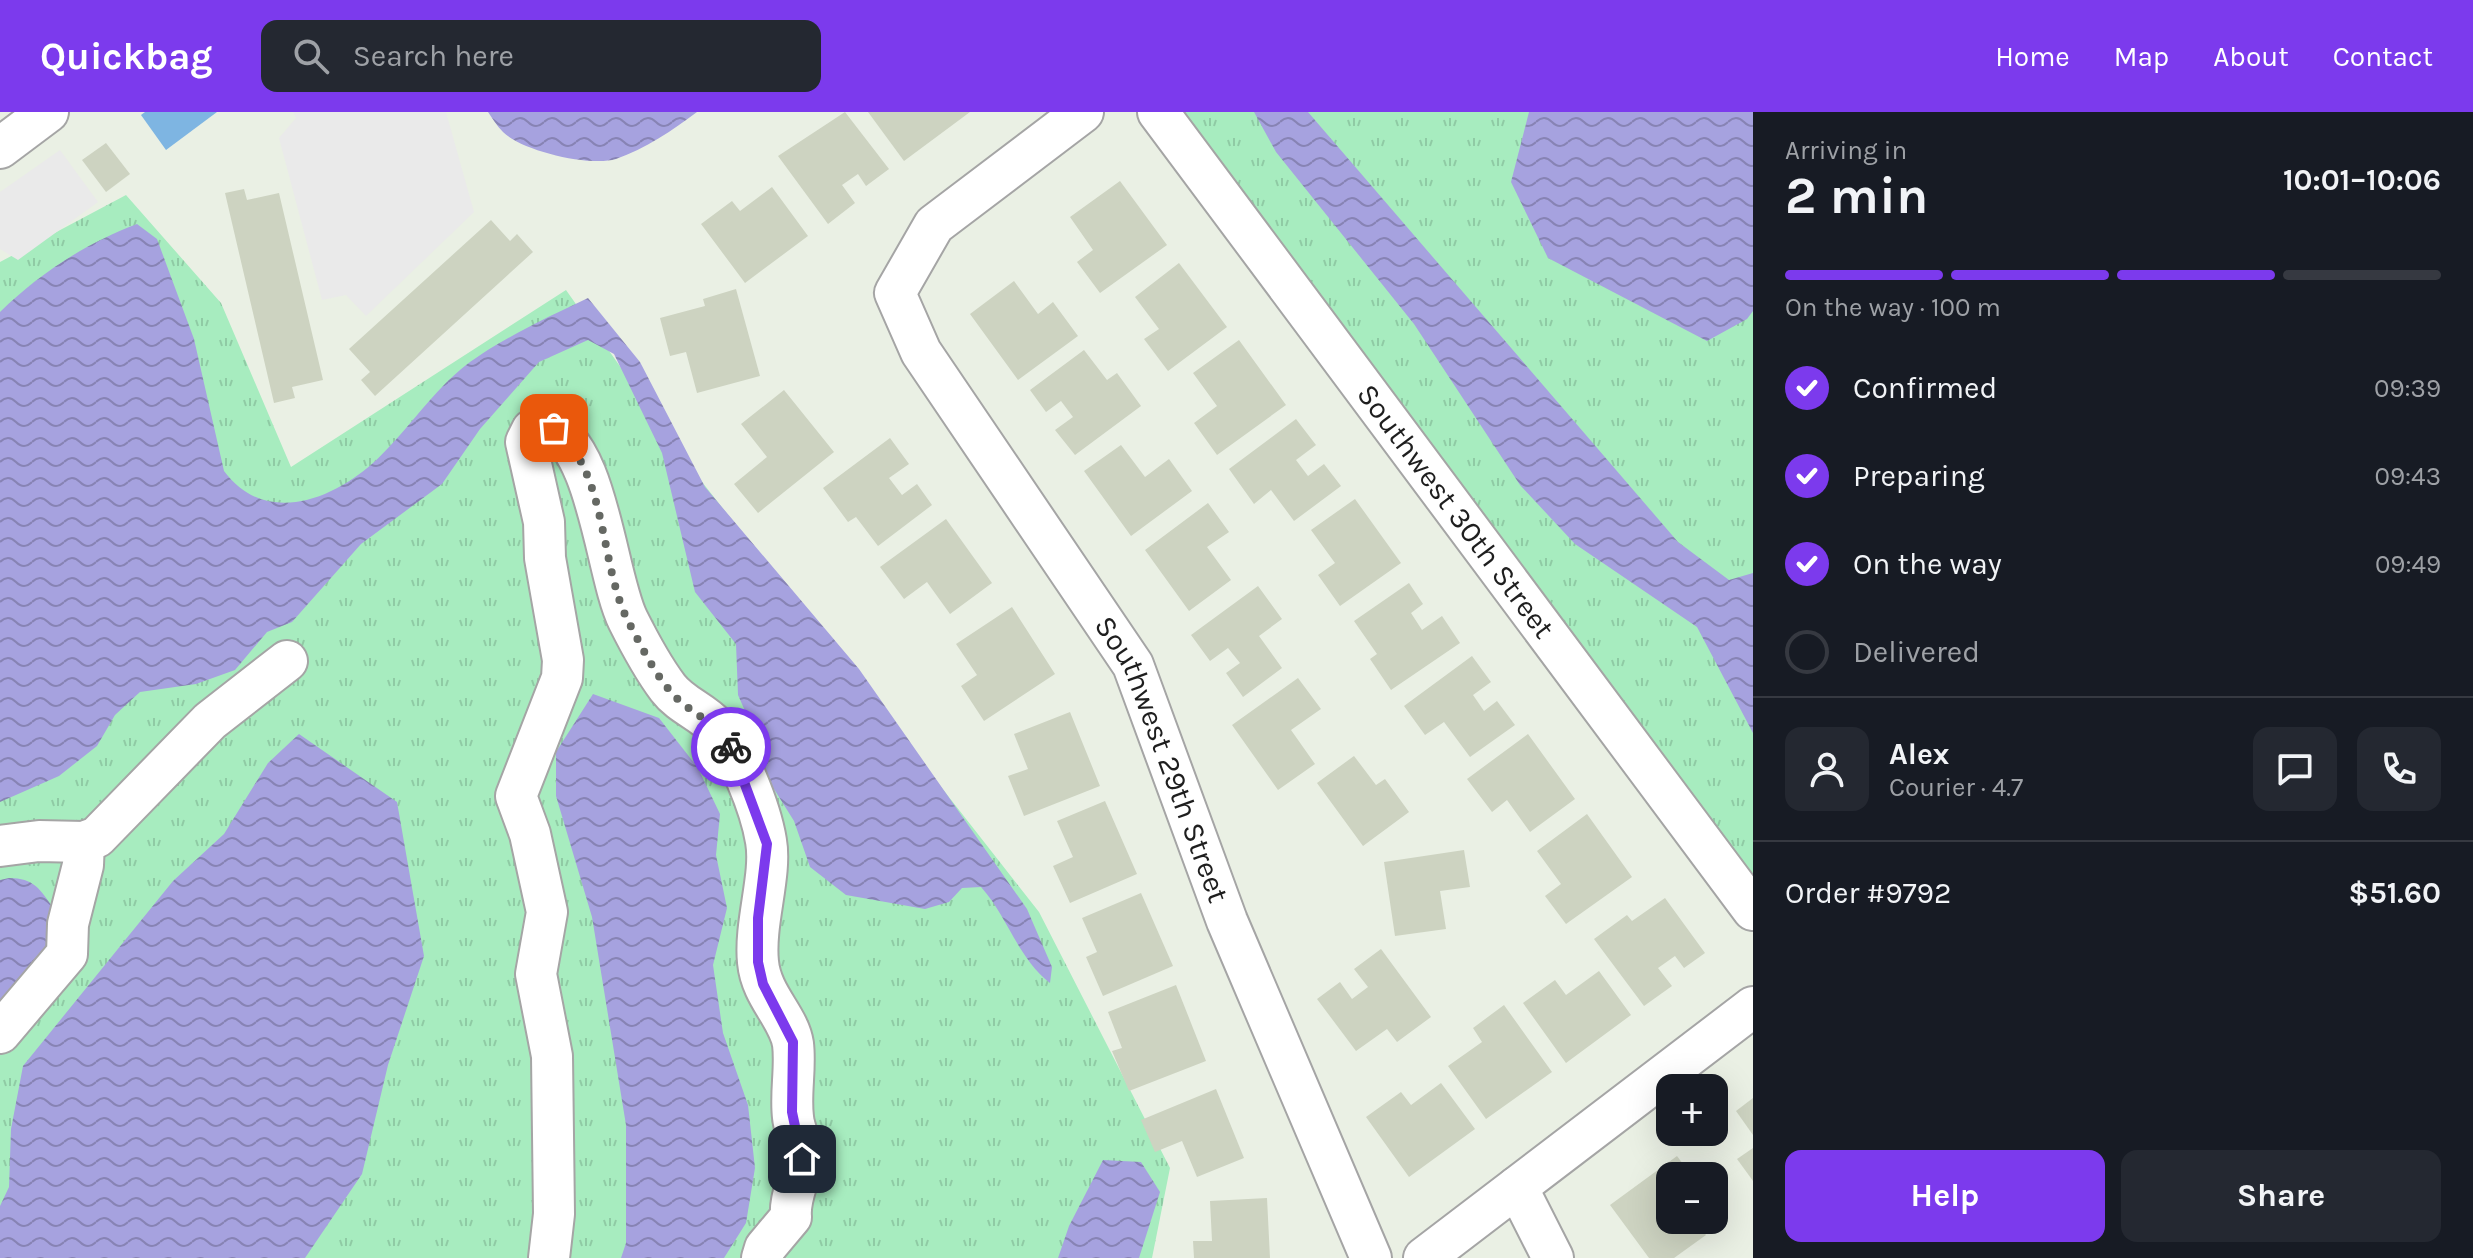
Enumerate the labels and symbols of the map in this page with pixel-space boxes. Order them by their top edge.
street label: Southwest 30th Street [1349,377,1562,645]
pin [520,394,588,462]
street label: Southwest 29th Street [1087,609,1237,907]
courier [691,707,771,787]
pin [768,1125,836,1193]

